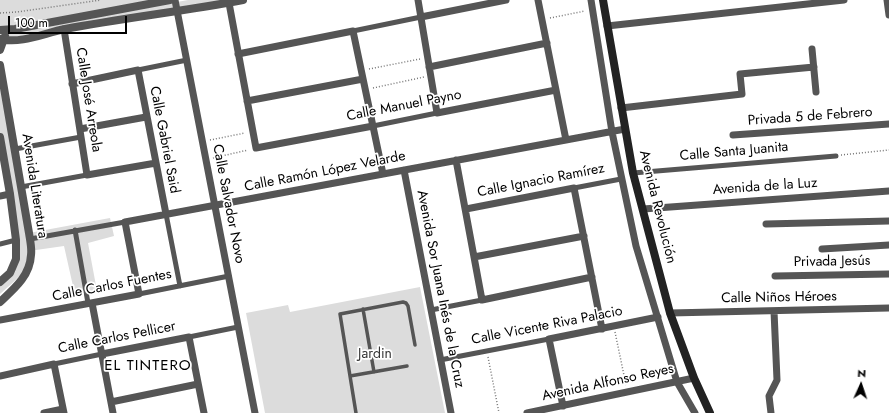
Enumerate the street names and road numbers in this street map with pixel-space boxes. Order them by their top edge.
street label: Calle José Arreola [71,47,105,153]
street label: Calle Gabriel Said [145,85,183,195]
street label: Calle Manuel Payno [345,87,463,125]
street label: Privada 5 de Febrero [747,104,873,130]
street label: Avenida Literatura [17,132,51,240]
street label: Calle Santa Juanita [679,139,789,165]
street label: Calle Salvador Novo [208,143,248,265]
street label: Calle Ramón López Velarde [243,148,407,196]
street label: Avenida Revolución [635,149,679,265]
street label: Calle Ignacio Ramírez [476,160,606,202]
street label: Avenida de la Luz [712,175,818,199]
street label: Avenida Sor Juana Inés de la Cruz [413,189,467,389]
street label: Privada Jesús [793,253,871,271]
street label: Calle Carlos Fuentes [51,266,173,306]
street label: Calle Niños Héroes [721,289,837,307]
street label: Calle Vicente Riva Palacio [470,303,624,349]
street label: Calle Carlos Pellicer [57,318,177,358]
street label: Avenida Alfonso Reyes [541,361,675,405]

